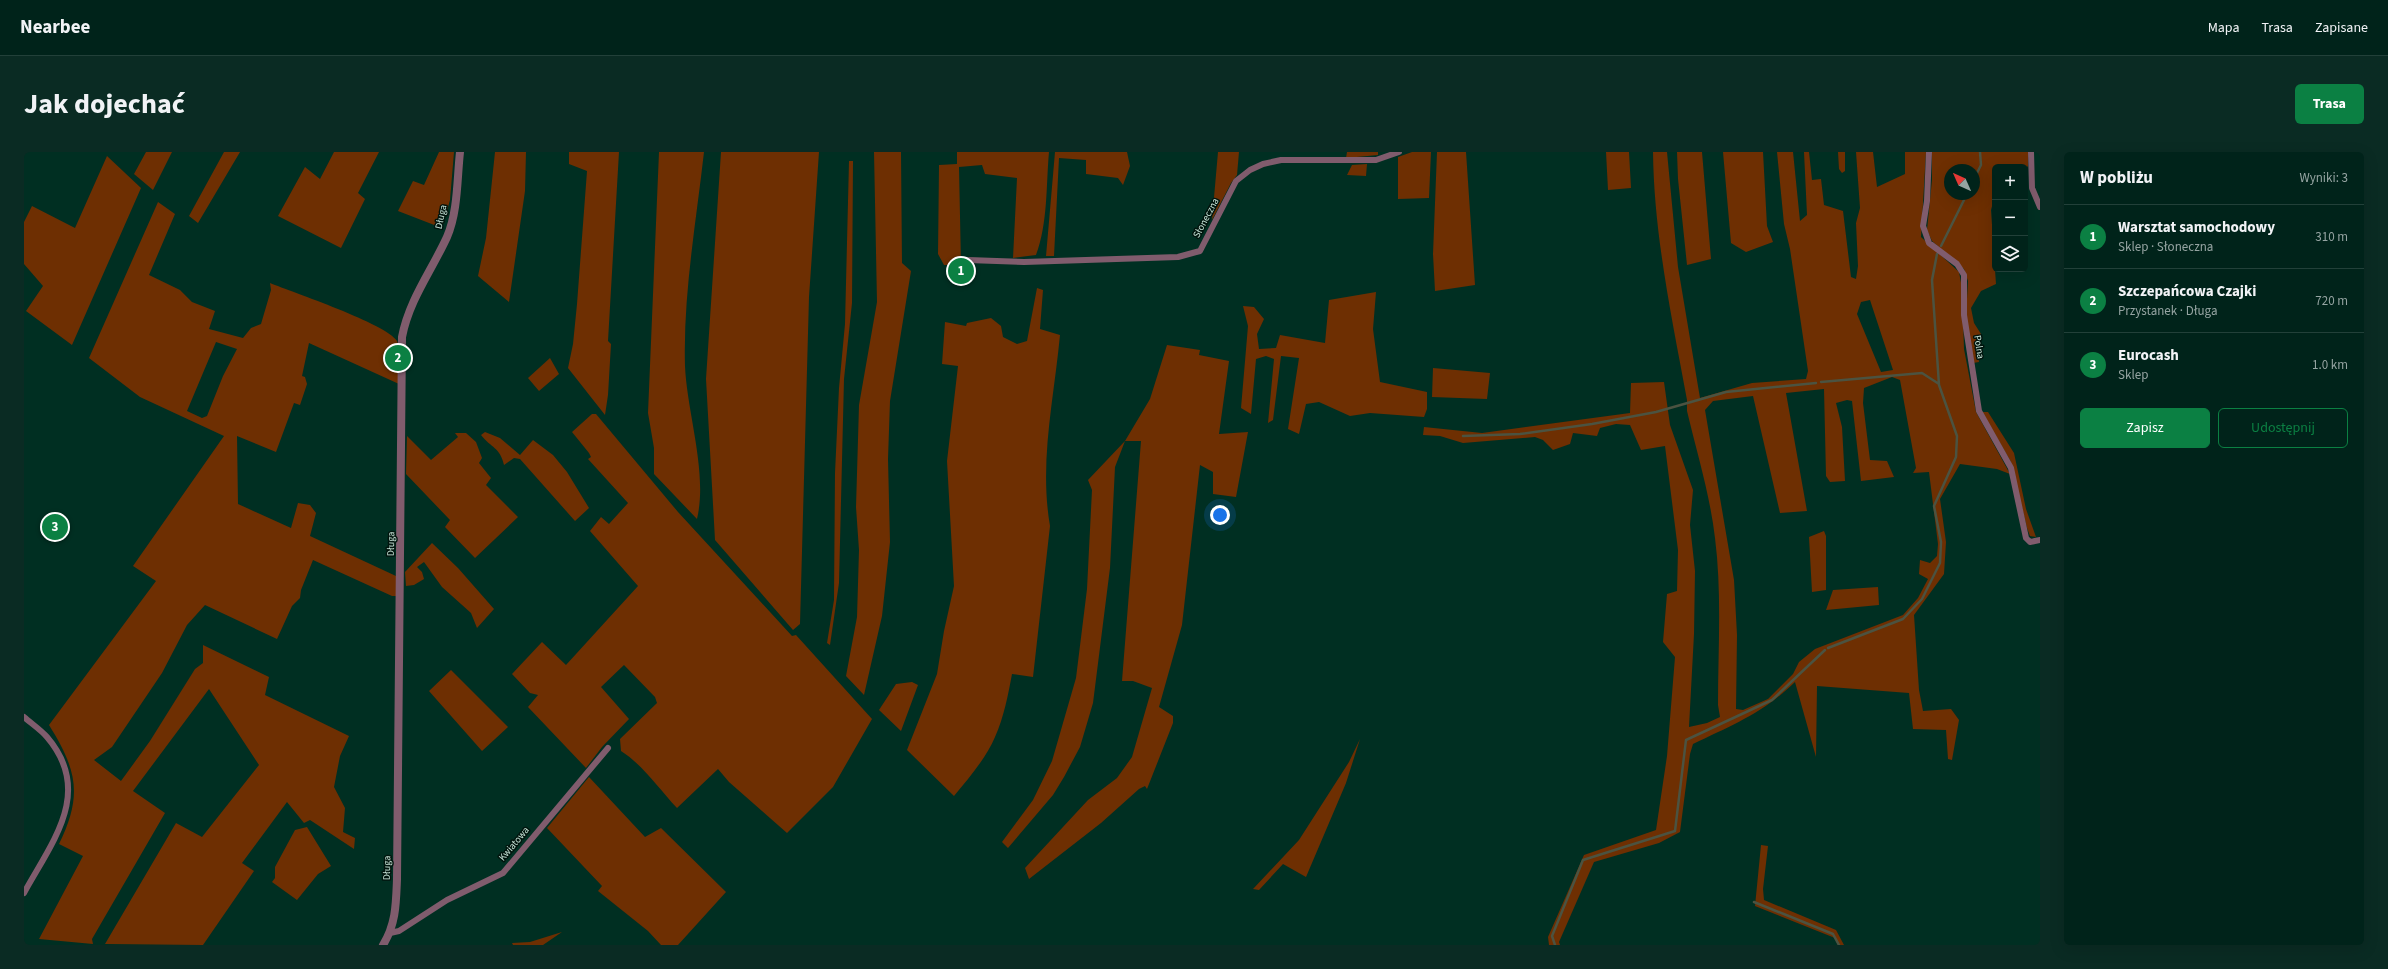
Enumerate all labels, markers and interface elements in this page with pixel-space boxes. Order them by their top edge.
text: Nearbee [20,14,90,41]
text: Mapa [2208,18,2240,38]
text: Trasa [2262,18,2293,38]
text: Zapisane [2315,18,2368,38]
text: Jak dojechać [24,84,185,124]
button: Trasa [2295,84,2364,124]
north arrow [1944,164,1980,200]
map controls [1992,164,2028,272]
button: + [1992,164,2028,200]
text: W pobliżu [2080,166,2153,190]
text: Wyniki: 3 [2299,169,2348,187]
street label: Słoneczna [1190,196,1222,240]
button: − [1992,200,2028,236]
street label: Długa [432,204,450,230]
text: Warsztat samochodowy [2118,217,2275,238]
text: 1 [2090,228,2096,246]
text: 310 m [2315,228,2348,246]
button: layers [1992,236,2028,272]
text: Sklep · Słoneczna [2118,238,2213,256]
pin: 1 [948,256,974,286]
text: Szczepańcowa Czajki [2118,281,2256,302]
text: 2 [2090,292,2096,310]
text: 720 m [2315,292,2348,310]
text: Przystanek · Długa [2118,302,2218,320]
street label: Polna [1970,334,1988,360]
pin: 2 [385,343,411,373]
text: Eurocash [2118,345,2179,366]
text: 3 [2090,356,2096,374]
text: 1.0 km [2312,356,2348,374]
text: Sklep [2118,366,2148,384]
button: Zapisz [2080,408,2210,448]
button: Udostępnij [2218,408,2348,448]
your location [1210,505,1230,525]
pin: 3 [42,512,68,542]
street label: Długa [384,532,398,556]
street label: Kwiatowa [495,824,533,864]
street label: Długa [380,856,394,880]

